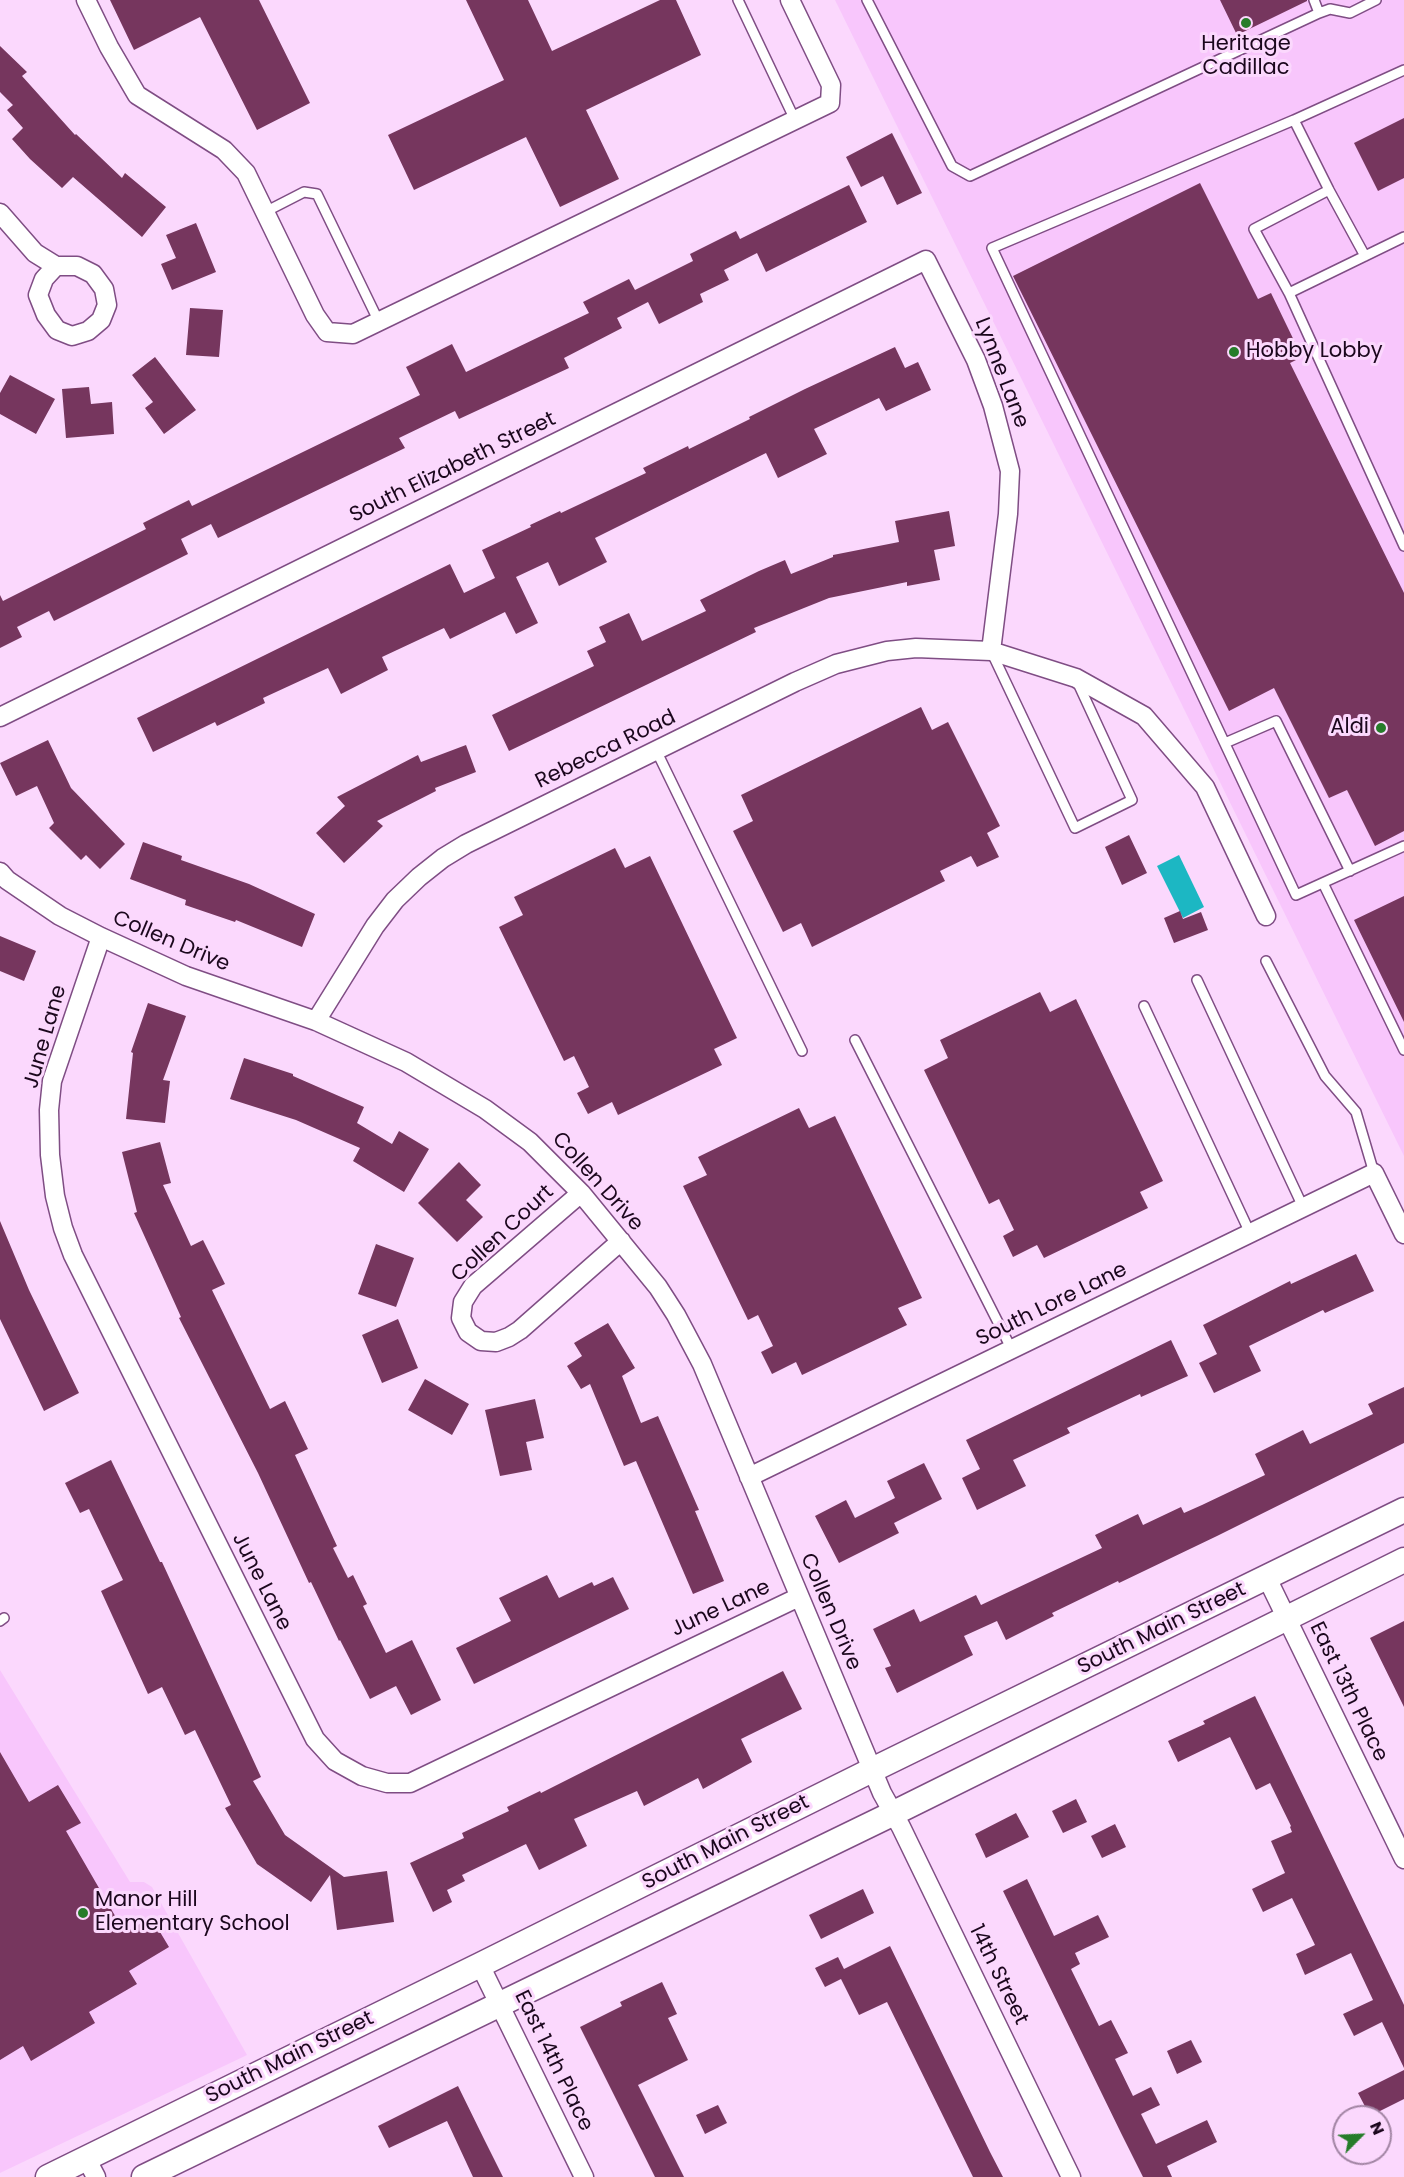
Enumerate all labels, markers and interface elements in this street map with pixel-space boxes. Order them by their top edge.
marker: Heritage Cadillac [1239,16,1253,30]
place label: Heritage Cadillac [1201,32,1291,82]
street label: Lynne Lane [968,314,1034,432]
place label: Hobby Lobby [1246,339,1383,365]
marker: Hobby Lobby [1227,345,1241,359]
street label: South Elizabeth Street [346,407,560,529]
street label: Rebecca Road [532,705,680,795]
place label: Aldi [1330,715,1369,741]
marker: Aldi [1374,721,1388,735]
street label: Collen Drive [109,906,233,978]
street label: June Lane [19,982,73,1092]
street label: Collen Drive [546,1127,648,1237]
street label: Collen Court [447,1180,559,1288]
street label: South Lore Lane [973,1258,1131,1352]
street label: June Lane [226,1529,296,1635]
street label: Collen Drive [794,1550,866,1674]
street label: June Lane [667,1575,775,1643]
street label: South Main Street [1074,1577,1250,1681]
street label: East 13th Place [1303,1618,1393,1766]
street label: South Main Street [638,1790,814,1896]
place label: Manor Hill Elementary School [95,1888,290,1938]
marker: Manor Hill Elementary School [76,1906,90,1920]
street label: 14th Street [963,1921,1033,2029]
street label: East 14th Place [508,1987,598,2135]
street label: South Main Street [202,2006,378,2110]
north arrow [1332,2105,1392,2165]
text: N [1364,2118,1390,2138]

